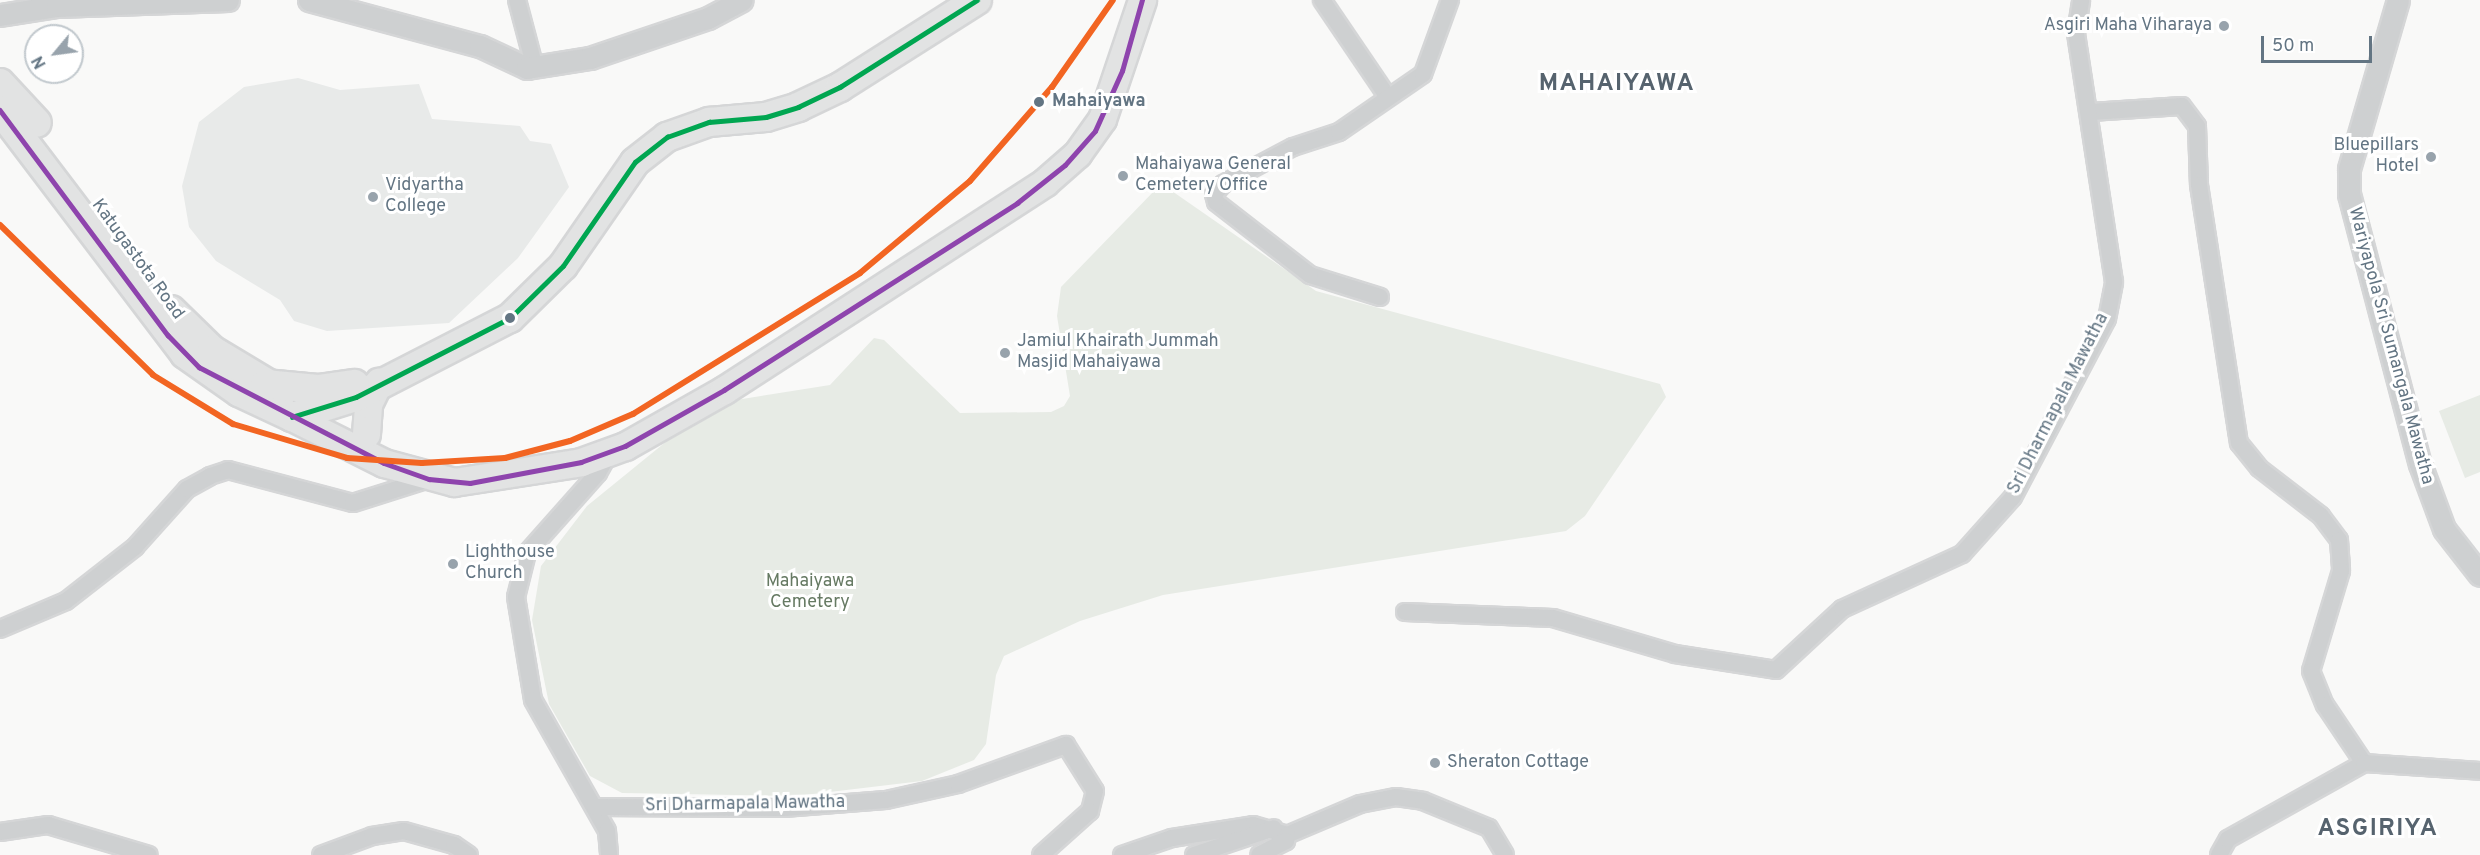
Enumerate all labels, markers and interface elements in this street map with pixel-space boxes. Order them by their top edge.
place label: Asgiri Maha Viharaya [2043,15,2212,37]
marker: Asgiri Maha Viharaya [2217,19,2231,33]
north arrow [24,24,84,84]
scale bar [2264,24,2375,62]
text: 50 m [2272,35,2314,58]
text: N [28,52,52,72]
district label: MAHAIYAWA [1539,71,1695,99]
place label: Mahaiyawa [1052,91,1145,113]
marker: Mahaiyawa [1030,93,1048,111]
place label: Bluepillars Hotel [2333,136,2419,178]
marker: Bluepillars Hotel [2424,150,2438,164]
place label: Mahaiyawa General Cemetery Office [1135,155,1291,198]
marker: Mahaiyawa General Cemetery Office [1116,169,1130,183]
place label: Vidyartha College [385,176,464,219]
marker: Vidyartha College [366,190,380,204]
street label: Katugastota Road [86,196,188,324]
street label: Wariyapola Sri Sumangala Mawatha [2343,205,2437,487]
street label: Sri Dharmapala Mawatha [2004,310,2114,498]
unlabelled marker [504,312,516,324]
place label: Jamiul Khairath Jummah Masjid Mahaiyawa [1017,332,1219,374]
marker: Jamiul Khairath Jummah Masjid Mahaiyawa [998,346,1012,360]
place label: Lighthouse Church [465,543,555,586]
marker: Lighthouse Church [446,557,460,571]
park label: Mahaiyawa Cemetery [766,572,854,614]
place label: Sheraton Cottage [1447,752,1589,774]
marker: Sheraton Cottage [1428,756,1442,770]
street label: Sri Dharmapala Mawatha [645,792,845,818]
district label: ASGIRIYA [2318,816,2438,844]

